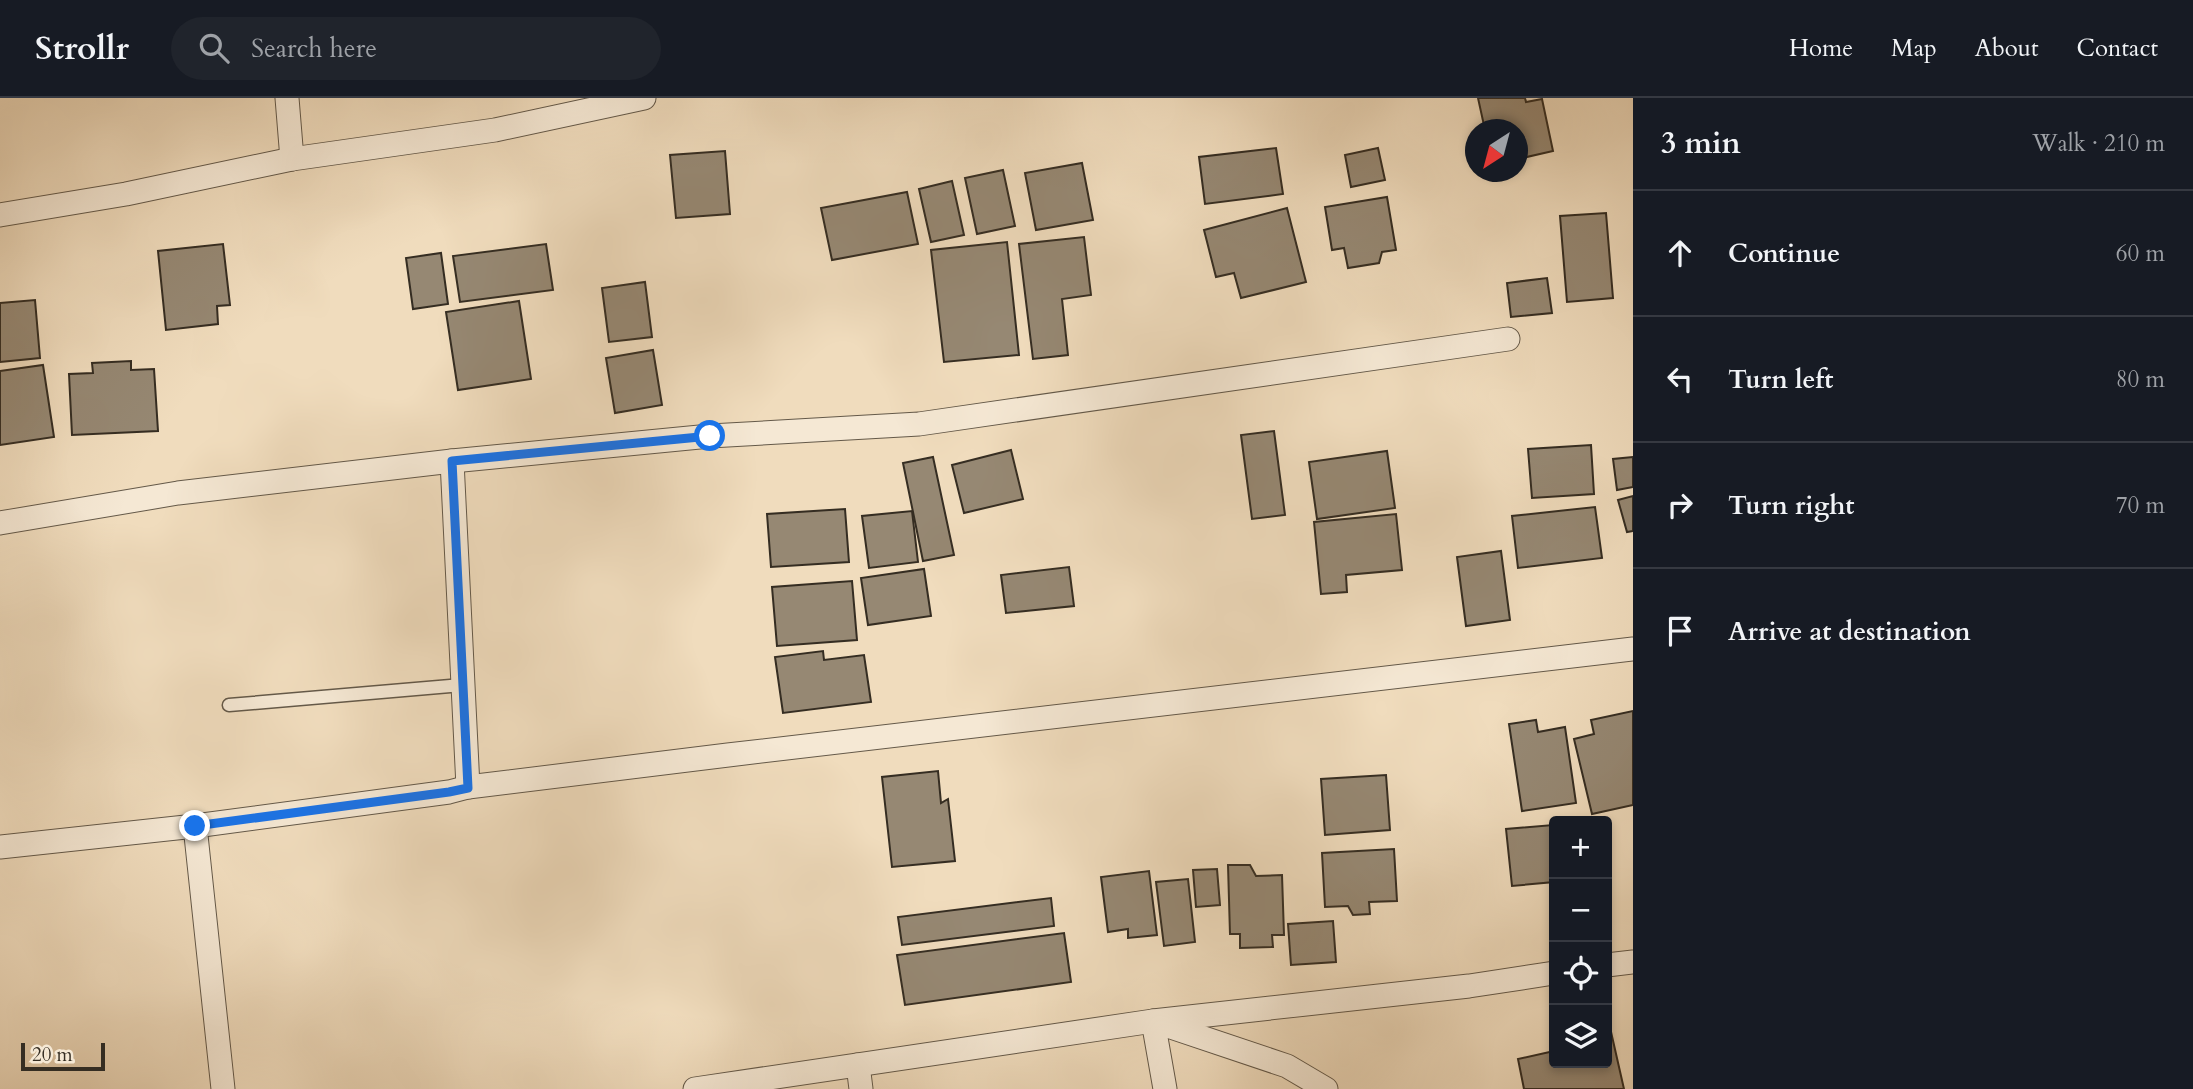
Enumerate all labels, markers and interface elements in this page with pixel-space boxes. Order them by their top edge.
search box [171,17,661,80]
text: Strollr [35,26,129,71]
icon: search [195,29,233,67]
text: Search here [251,31,377,66]
text: Home [1789,32,1853,65]
text: Map [1891,32,1937,65]
text: About [1975,32,2039,65]
text: Contact [2077,32,2158,65]
north arrow [1465,119,1528,182]
text: 3 min [1661,123,1741,164]
text: Walk · 210 m [2032,128,2165,159]
icon: ahead [1661,234,1699,272]
text: Continue [1728,236,1840,271]
text: 60 m [2116,238,2165,269]
icon: left [1661,360,1699,398]
text: Turn left [1728,362,1833,397]
text: 80 m [2116,364,2165,395]
route start [694,420,725,451]
icon: right [1661,486,1699,524]
text: Turn right [1728,488,1855,523]
text: 70 m [2116,490,2165,521]
icon: arrive [1661,612,1699,650]
text: Arrive at destination [1728,614,1971,649]
route end [179,810,210,841]
map controls [1549,816,1612,1068]
button: + [1549,816,1612,879]
button: − [1549,879,1612,942]
button: locate [1549,942,1612,1005]
button: layers [1549,1005,1612,1068]
scale bar [21,1040,105,1072]
text: 20 m [32,1042,73,1068]

